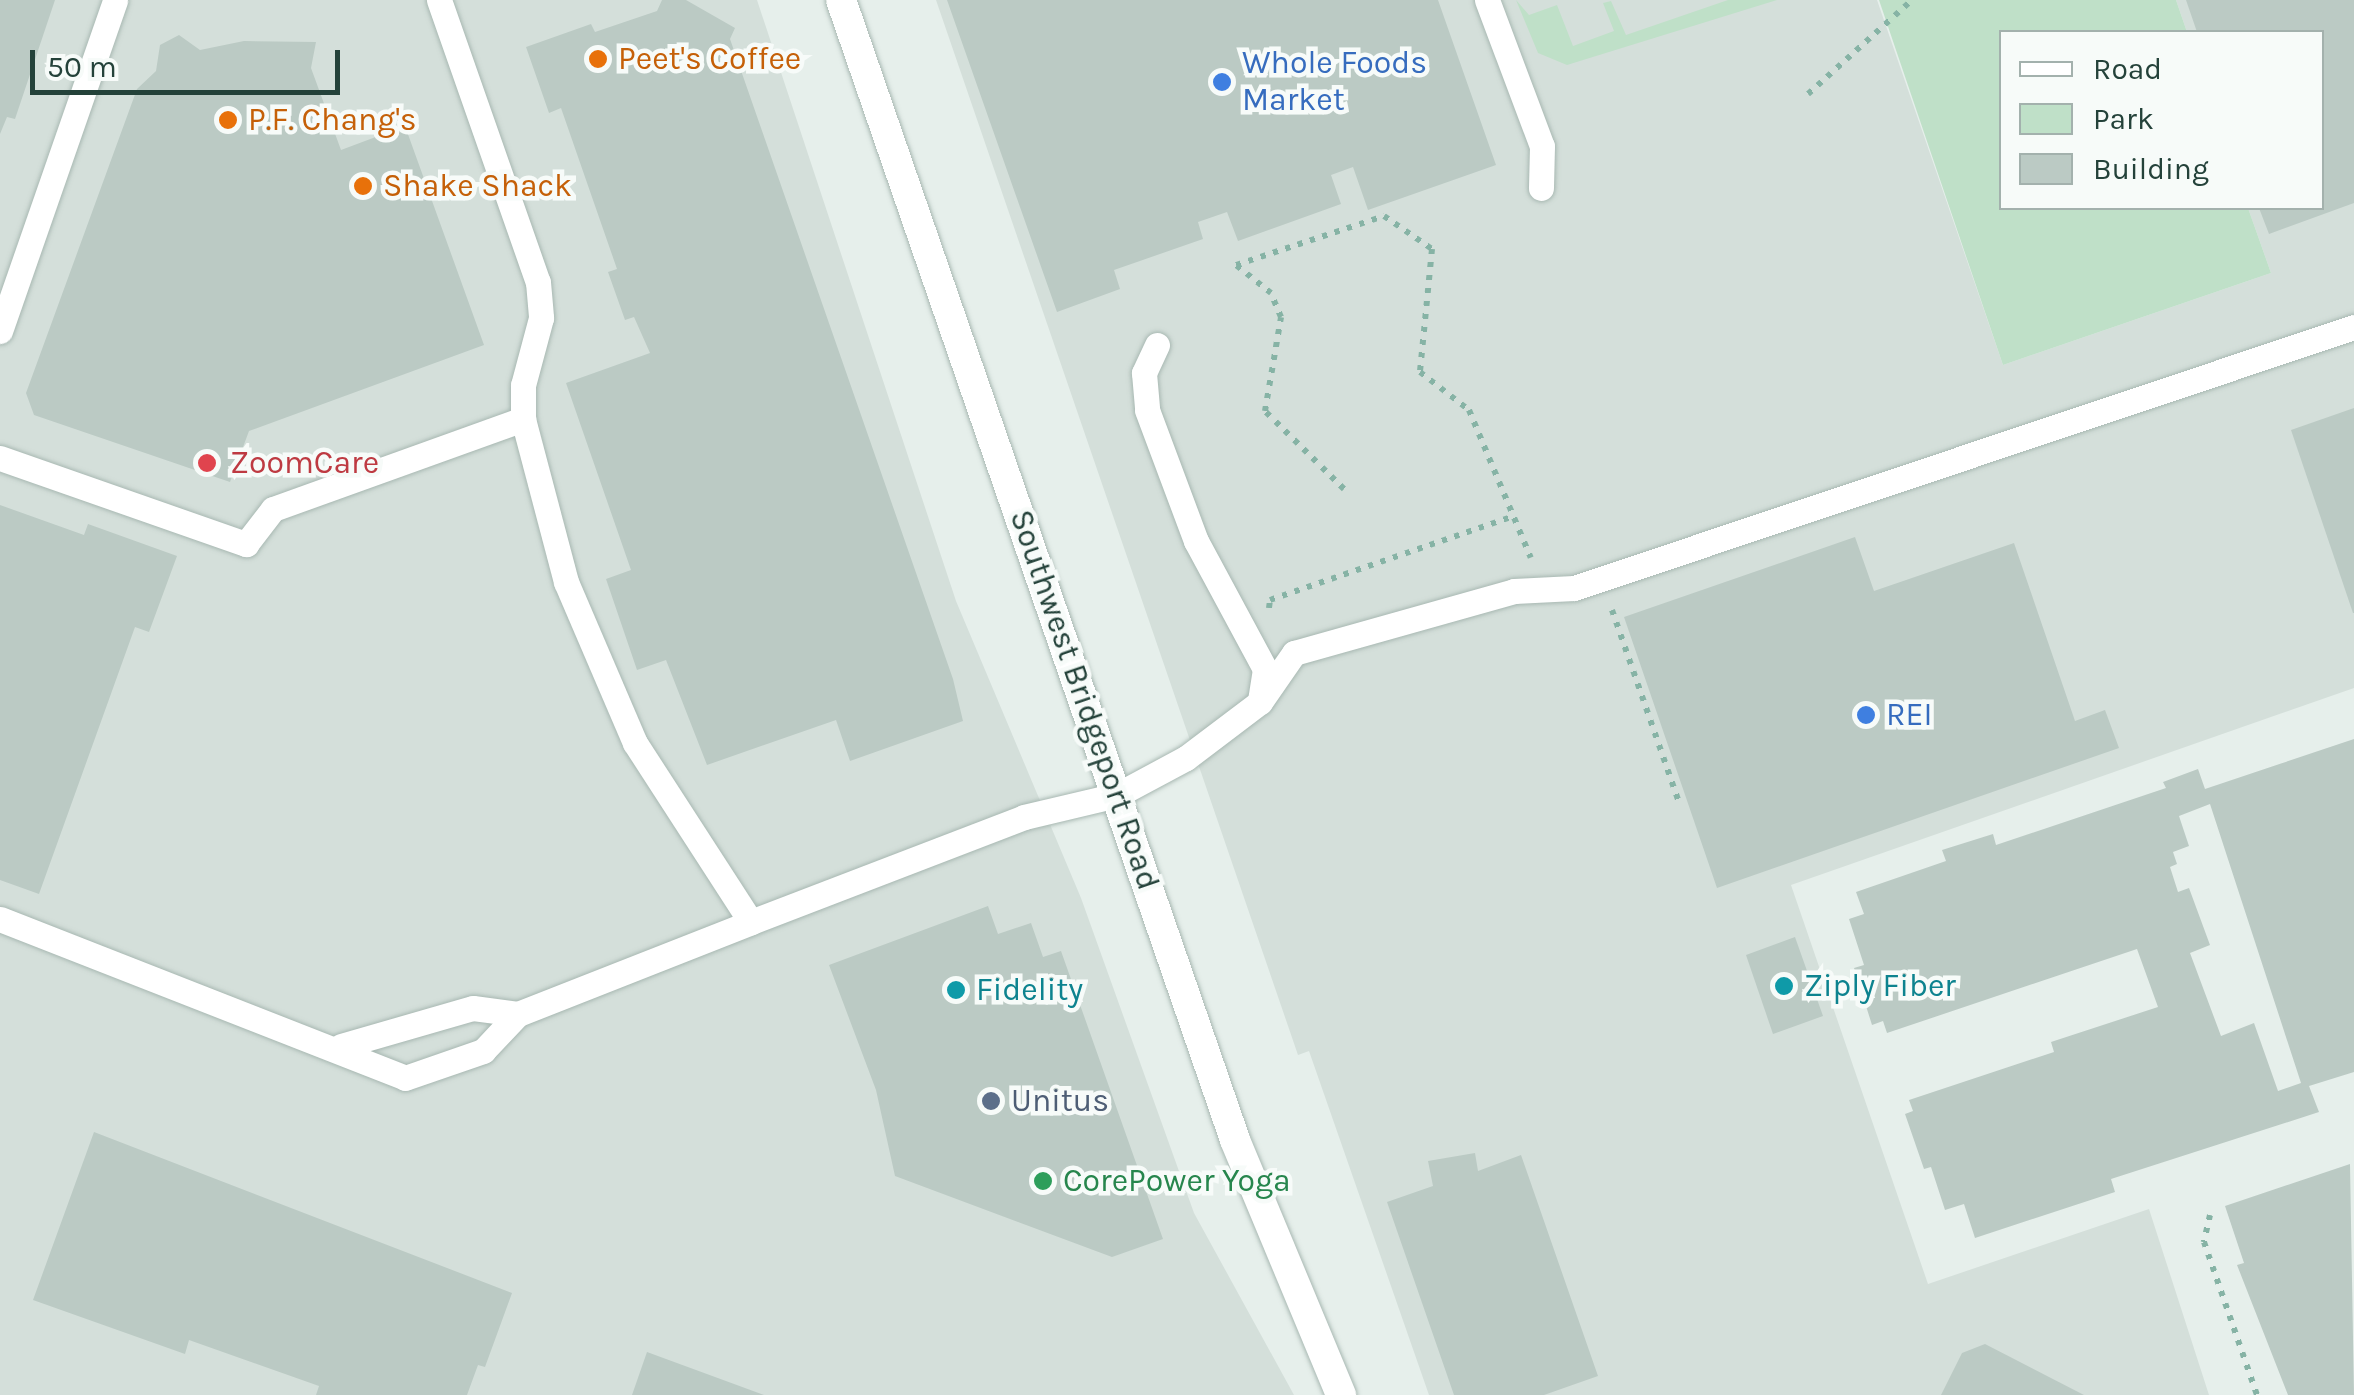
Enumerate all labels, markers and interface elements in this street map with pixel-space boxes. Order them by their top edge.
scale bar [35,30,345,92]
legend [1999,30,2324,210]
place label: Peet's Coffee [618,40,801,78]
place label: Whole Foods Market [1242,45,1427,120]
marker: Peet's Coffee [587,48,609,70]
text: 50 m [47,49,117,85]
text: Road [2093,51,2162,87]
marker: Whole Foods Market [1211,71,1233,93]
place label: P.F. Chang's [248,101,417,139]
text: Park [2093,101,2154,137]
marker: P.F. Chang's [217,109,239,131]
text: Building [2093,151,2209,187]
place label: Shake Shack [383,167,572,205]
marker: Shake Shack [352,175,374,197]
place label: ZoomCare [230,444,379,482]
marker: ZoomCare [194,450,220,476]
street label: Southwest Bridgeport Road [1001,505,1167,895]
place label: REI [1886,696,1933,734]
marker: REI [1855,704,1877,726]
place label: Ziply Fiber [1804,967,1956,1005]
place label: Fidelity [976,971,1083,1009]
marker: Ziply Fiber [1773,975,1795,997]
marker: Fidelity [945,979,967,1001]
place label: Unitus [1011,1082,1109,1120]
marker: Unitus [980,1090,1002,1112]
place label: CorePower Yoga [1063,1162,1291,1200]
marker: CorePower Yoga [1032,1170,1054,1192]

